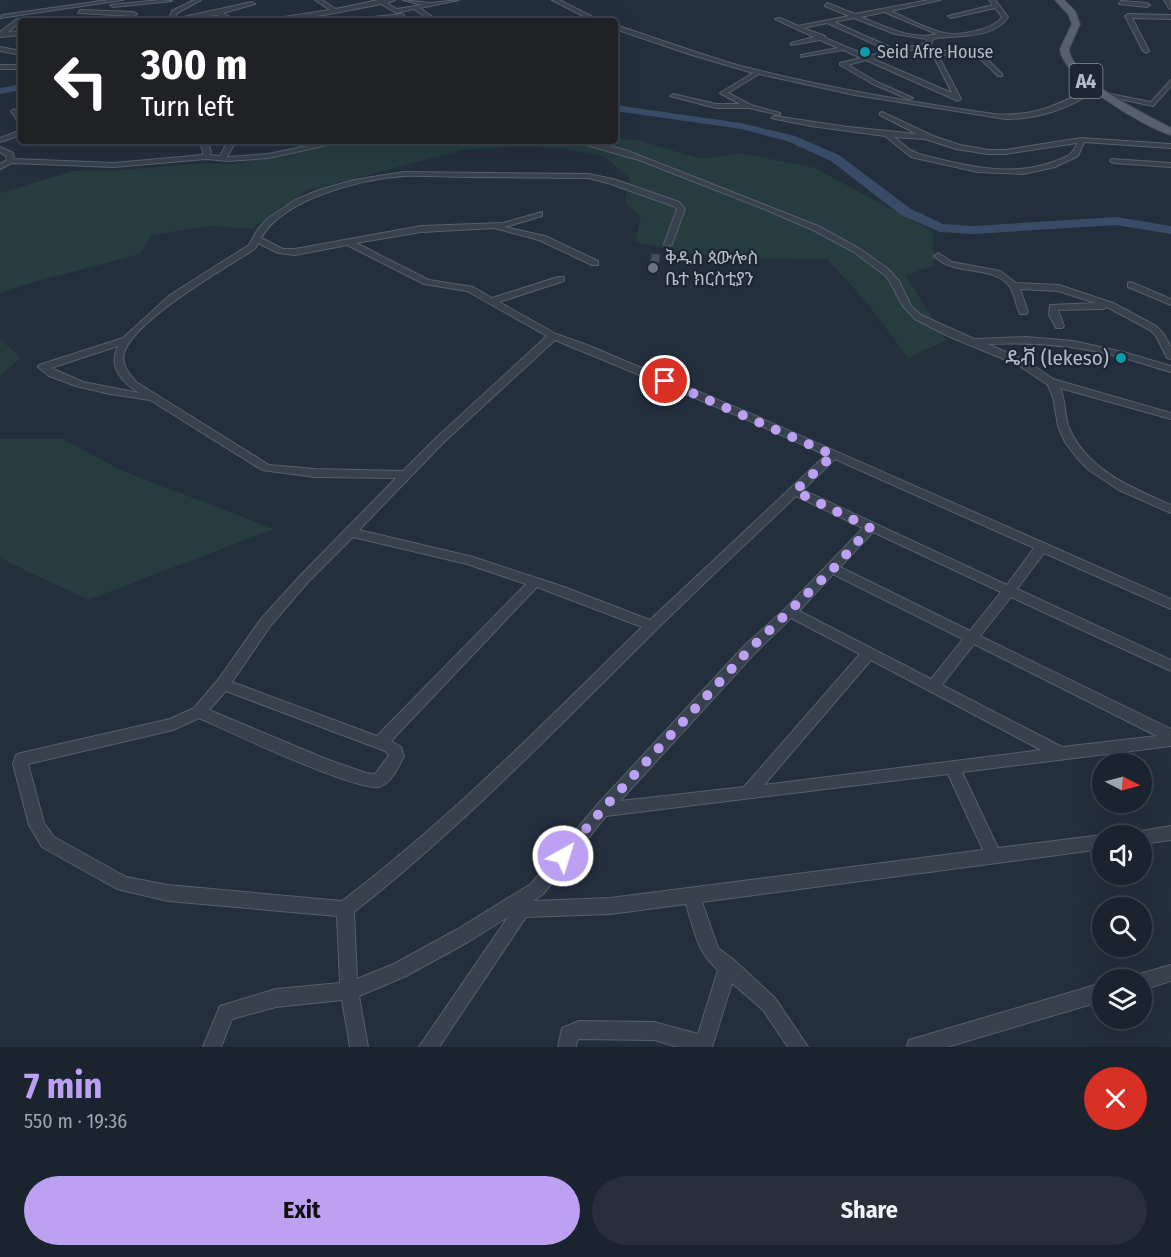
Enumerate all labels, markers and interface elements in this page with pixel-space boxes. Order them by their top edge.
text: 300 m [141,40,248,90]
place label: Seid Afre House [877,41,994,63]
icon: left [42,42,120,120]
marker: Seid Afre House [858,45,872,59]
road number: A4 [1070,64,1102,98]
text: Turn left [141,91,234,123]
place label: ቅዱስ ጳውሎስ ቤተ ክርስቲያን [665,247,758,290]
marker: ቅዱስ ጳውሎስ ቤተ ክርስቲያን [646,261,660,275]
place label: ዴቭ (lekeso) [1005,345,1109,371]
marker: ዴቭ (lekeso) [1114,351,1128,365]
pin [639,355,690,406]
icon: arrive [648,364,681,397]
north arrow [1092,753,1152,813]
map controls [1092,753,1152,1029]
position arrow [531,824,595,888]
button: sound [1092,825,1152,885]
button: search [1092,897,1152,957]
button: layers [1092,969,1152,1029]
text: 7 min [24,1064,102,1108]
button: close [1084,1067,1147,1130]
text: 550 m · 19:36 [24,1109,127,1133]
button: Exit [24,1176,580,1245]
button: Share [592,1176,1147,1245]

